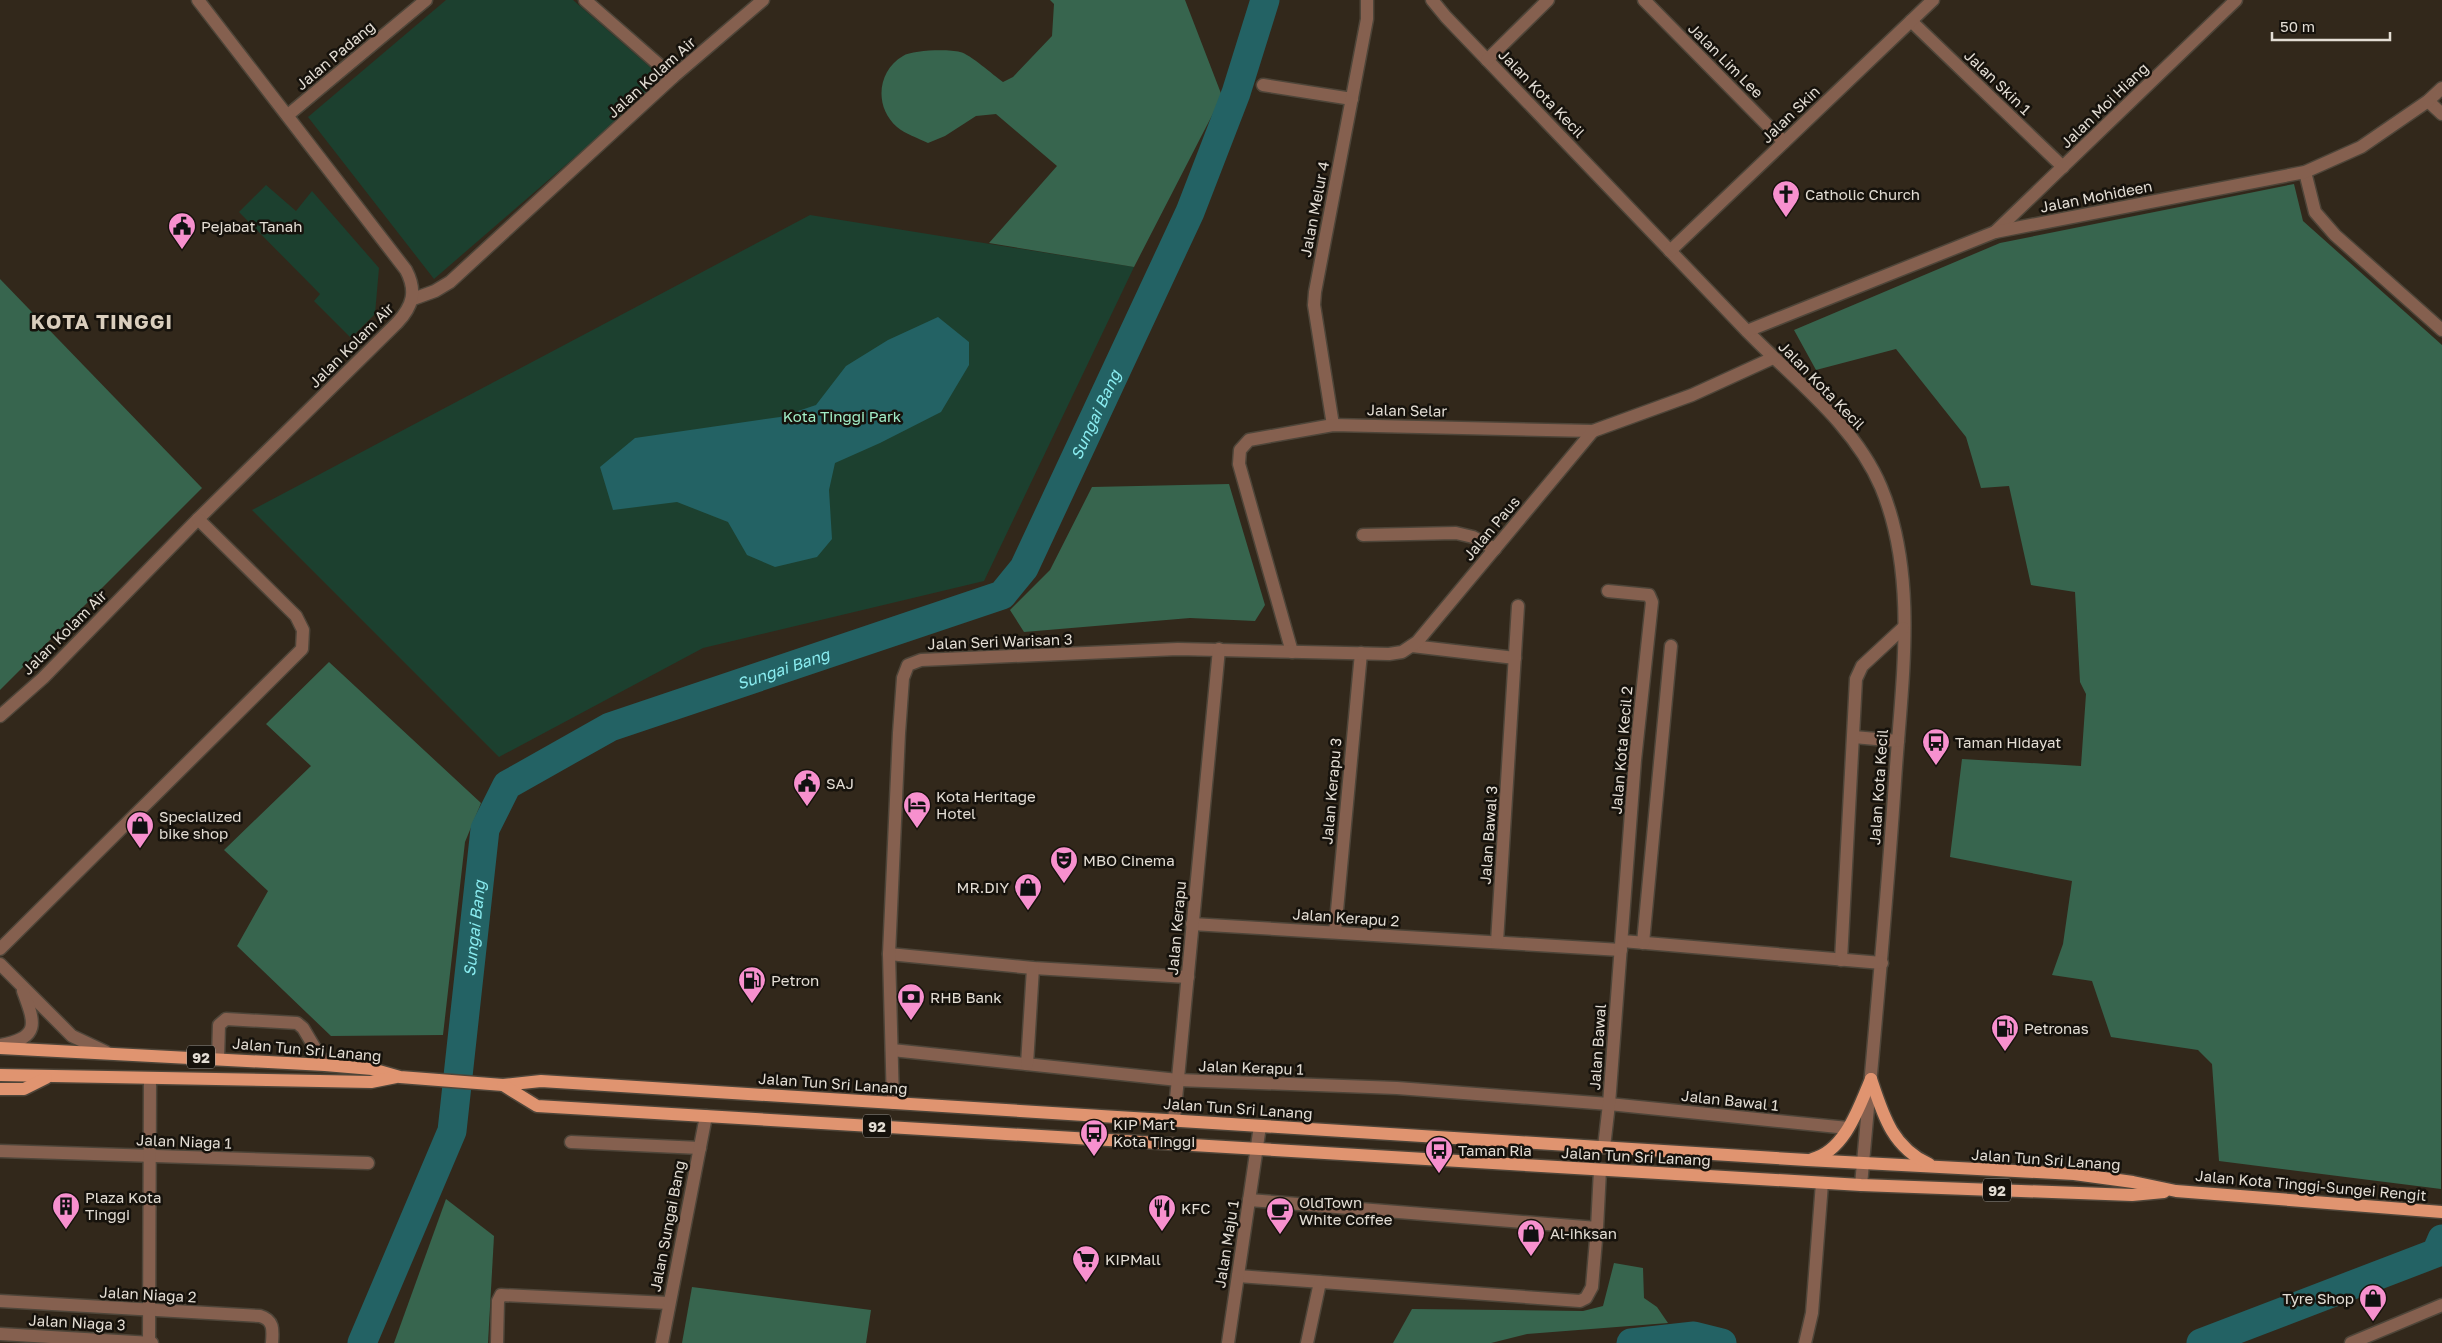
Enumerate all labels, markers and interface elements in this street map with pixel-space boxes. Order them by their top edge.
scale bar [2272,10,2390,42]
street label: Jalan Padang [292,17,378,93]
text: 50 m [2280,17,2315,35]
street label: Jalan Lim Lee [1685,19,1767,101]
street label: Jalan Kolam Air [603,33,699,121]
street label: Jalan Kota Kecil [1495,45,1589,141]
street label: Jalan Skin 1 [1961,46,2035,118]
street label: Jalan Moi Hiang [2056,59,2152,151]
street label: Jalan Skin [1757,82,1823,146]
street label: Jalan Melur 4 [1296,160,1332,258]
street label: Jalan Mohideen [2038,176,2154,216]
church icon: Catholic Church [1771,179,1801,218]
place label: Catholic Church [1805,185,1920,203]
public building icon: Pejabat Tanah [167,211,197,250]
place label: Pejabat Tanah [201,217,303,235]
street label: Jalan Kolam Air [305,299,397,391]
district label: KOTA TINGGI [31,309,173,333]
street label: Jalan Kota Kecil [1775,337,1869,433]
water label: Sungai Bang [1066,366,1125,463]
street label: Jalan Selar [1367,400,1448,420]
park label: Kota Tinggi Park [783,407,902,425]
street label: Jalan Paus [1459,492,1523,564]
street label: Jalan Kolam Air [18,586,110,678]
street label: Jalan Seri Warisan 3 [927,629,1073,653]
water label: Sungai Bang [734,644,833,694]
street label: Jalan Kota Kecil 2 [1606,685,1636,815]
bus stop icon: Taman Hidayat [1921,727,1951,766]
street label: Jalan Kota Kecil [1865,728,1891,846]
place label: Taman Hidayat [1955,733,2061,751]
street label: Jalan Kerapu 3 [1317,737,1345,845]
public building icon: SAJ [792,768,822,807]
place label: SAJ [826,774,854,792]
street label: Jalan Bawal 3 [1476,785,1500,885]
place label: Kota Heritage Hotel [936,787,1036,822]
hotel icon: Kota Heritage Hotel [902,790,932,829]
place label: Specialized bike shop [159,807,242,842]
shop icon: Specialized bike shop [125,810,155,849]
theatre icon: MBO Cinema [1049,845,1079,884]
place label: MBO Cinema [1083,851,1175,869]
shop icon: MR.DIY [1013,872,1043,911]
water label: Sungai Bang [459,878,489,978]
place label: MR.DIY [957,878,1009,896]
street label: Jalan Kerapu [1163,880,1189,976]
street label: Jalan Kerapu 2 [1292,904,1400,930]
fuel station icon: Petron [737,965,767,1004]
place label: Petron [771,971,819,989]
bank icon: RHB Bank [896,982,926,1021]
place label: RHB Bank [930,988,1002,1006]
street label: Jalan Bawal [1585,1003,1609,1091]
fuel station icon: Petronas [1990,1013,2020,1052]
place label: Petronas [2024,1019,2089,1037]
street label: Jalan Tun Sri Lanang [232,1034,382,1064]
road number: 92 [187,1046,215,1068]
street label: Jalan Kerapu 1 [1198,1056,1304,1078]
street label: Jalan Tun Sri Lanang [758,1069,908,1097]
street label: Jalan Bawal 1 [1681,1086,1779,1114]
street label: Jalan Tun Sri Lanang [1163,1094,1313,1122]
road number: 92 [863,1114,891,1138]
place label: KIP Mart Kota Tinggi [1113,1115,1195,1150]
bus stop icon: KIP Mart Kota Tinggi [1079,1118,1109,1157]
street label: Jalan Niaga 1 [136,1130,232,1152]
bus stop icon: Taman Ria [1424,1135,1454,1174]
place label: Taman Ria [1458,1141,1532,1159]
street label: Jalan Tun Sri Lanang [1561,1143,1711,1169]
street label: Jalan Tun Sri Lanang [1971,1145,2121,1173]
street label: Jalan Sungai Bang [645,1159,689,1293]
street label: Jalan Kota Tinggi-Sungei Rengit [2195,1166,2427,1204]
road number: 92 [1983,1178,2011,1202]
place label: Plaza Kota Tinggi [85,1188,162,1223]
building icon: Plaza Kota Tinggi [51,1191,81,1230]
restaurant icon: KFC [1147,1193,1177,1232]
place label: OldTown White Coffee [1299,1193,1393,1228]
cafe icon: OldTown White Coffee [1265,1196,1295,1235]
place label: KFC [1181,1199,1210,1217]
street label: Jalan Maju 1 [1210,1199,1242,1289]
shop icon: Al-ihksan [1516,1218,1546,1257]
place label: Al-ihksan [1550,1224,1617,1242]
supermarket icon: KIPMall [1071,1244,1101,1283]
place label: KIPMall [1105,1250,1161,1268]
street label: Jalan Niaga 2 [99,1282,197,1306]
shop icon: Tyre Shop [2358,1283,2388,1322]
place label: Tyre Shop [2282,1289,2354,1307]
street label: Jalan Niaga 3 [28,1310,126,1334]

